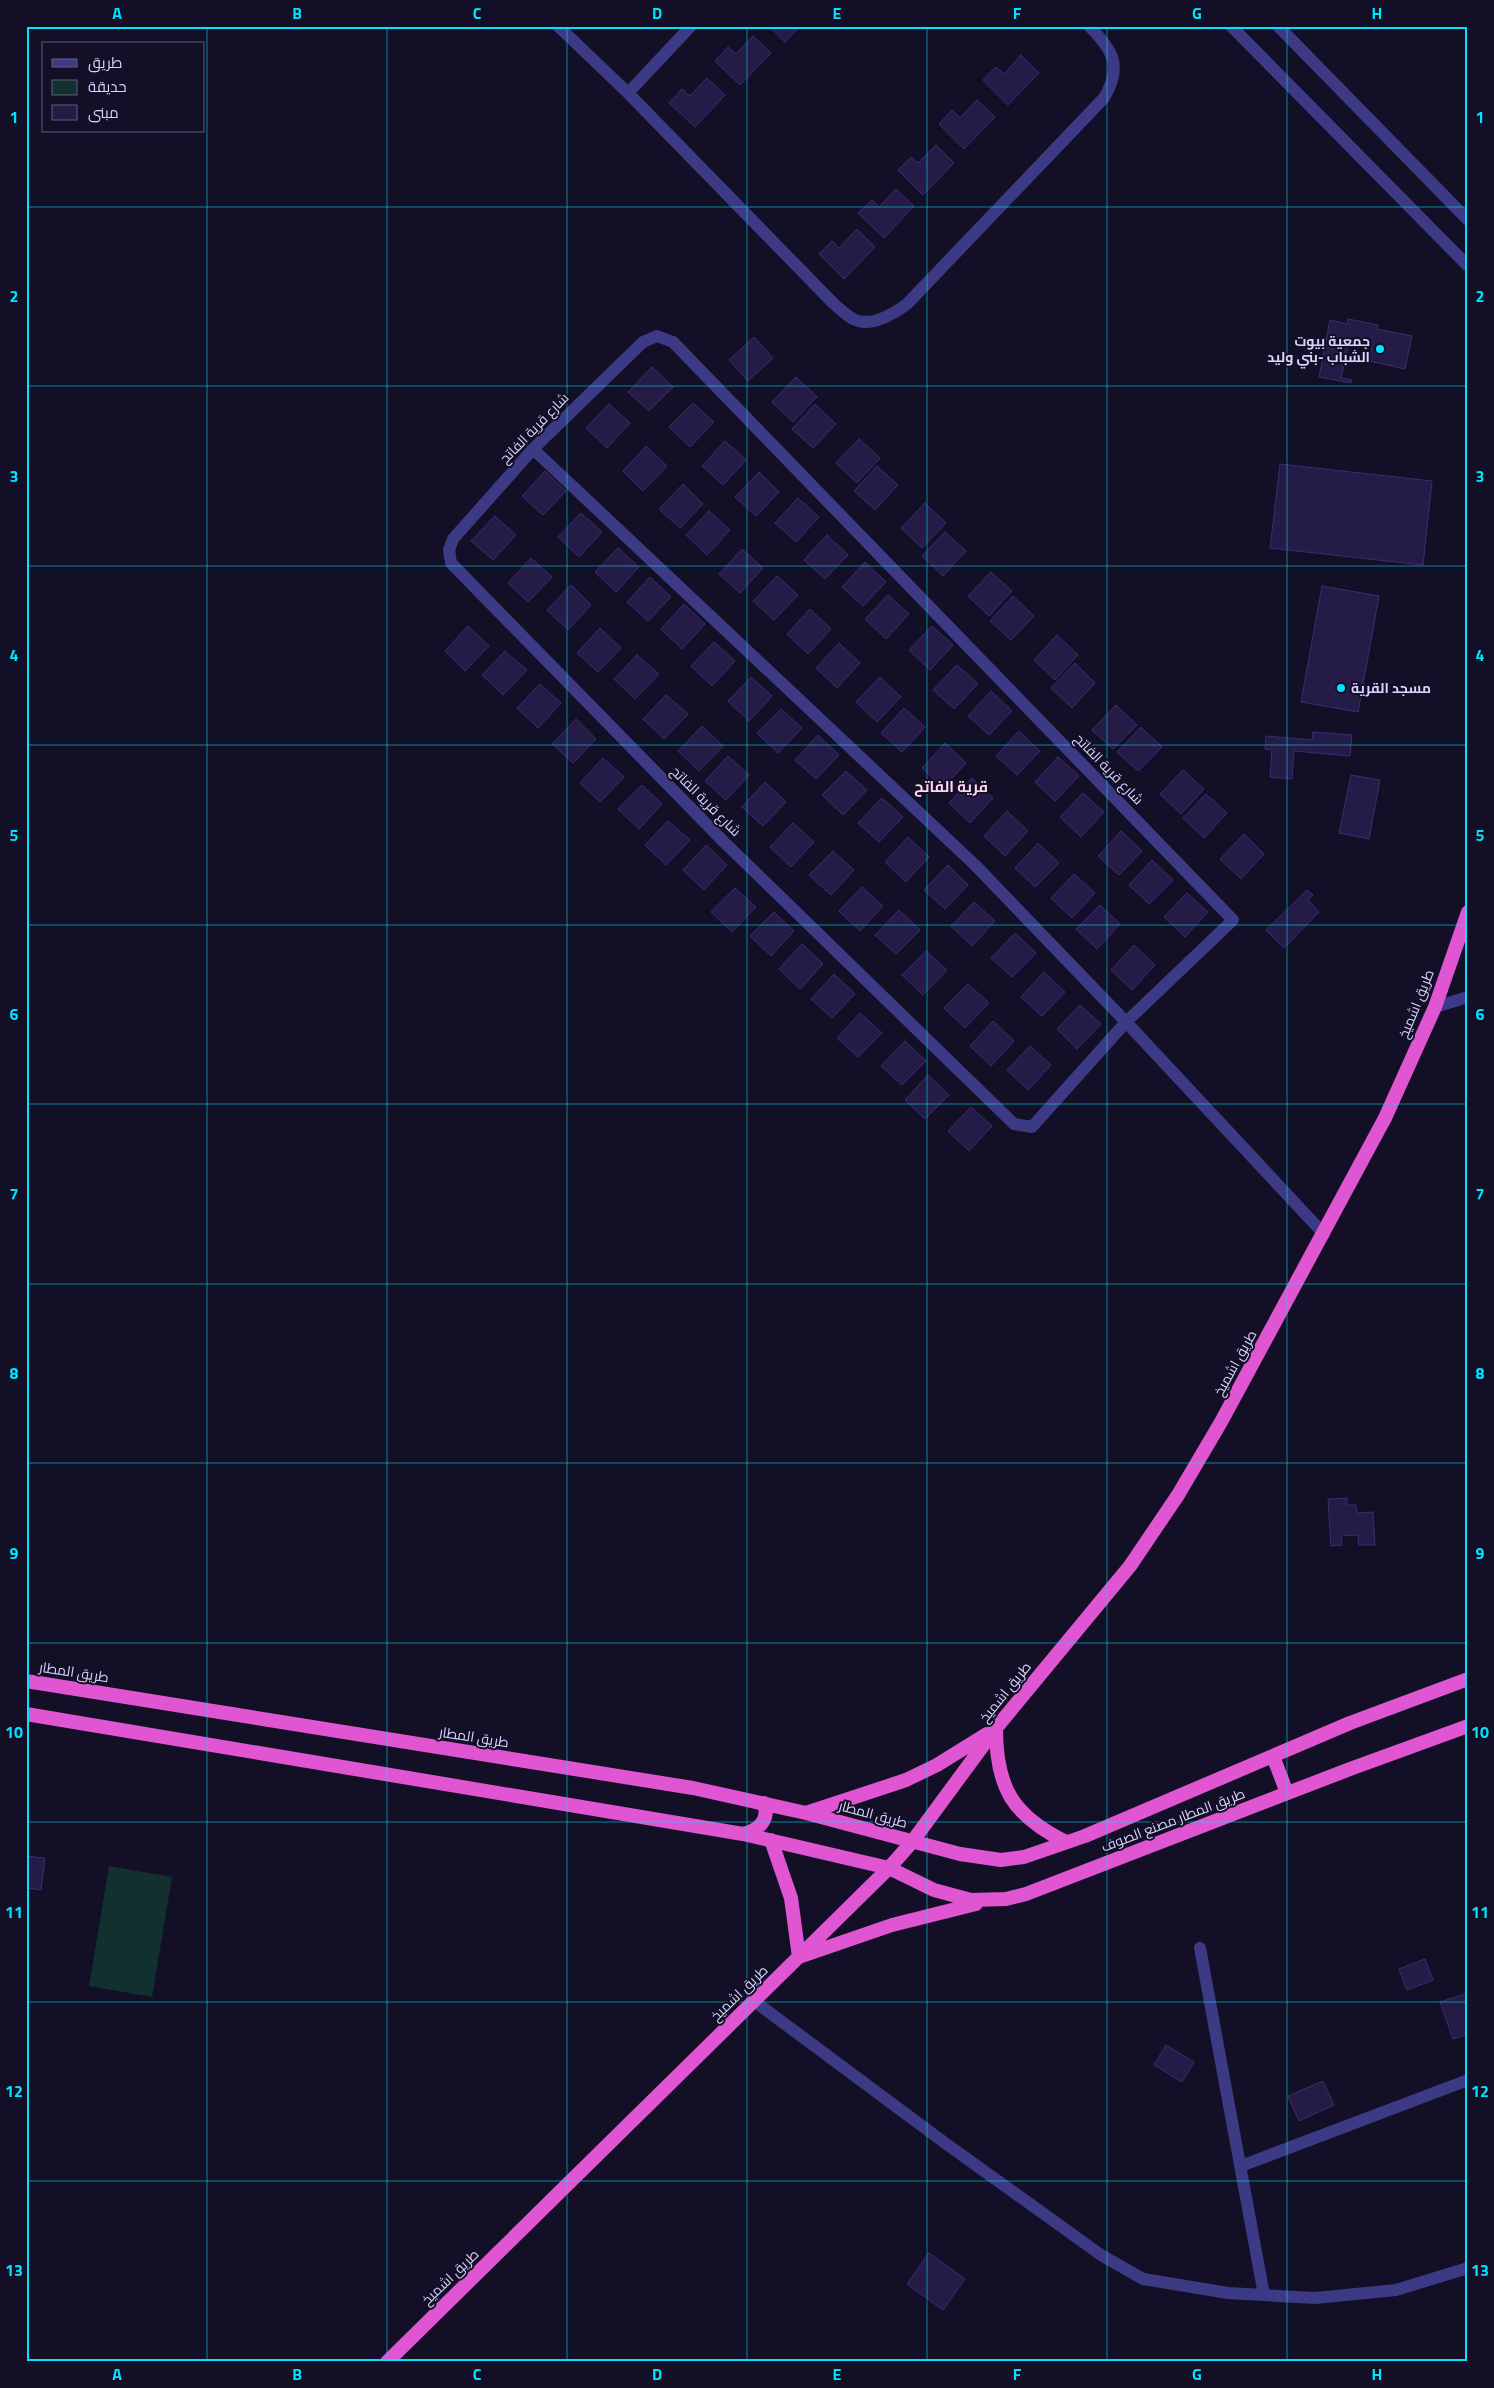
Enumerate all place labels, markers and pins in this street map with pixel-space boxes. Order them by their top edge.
place label: جمعية بيوت الشباب -بني وليد [1267,330,1370,369]
marker: جمعية بيوت الشباب -بني وليد [1374,343,1386,355]
place label: مسجد القرية [1351,677,1431,698]
marker: مسجد القرية [1335,682,1347,694]

